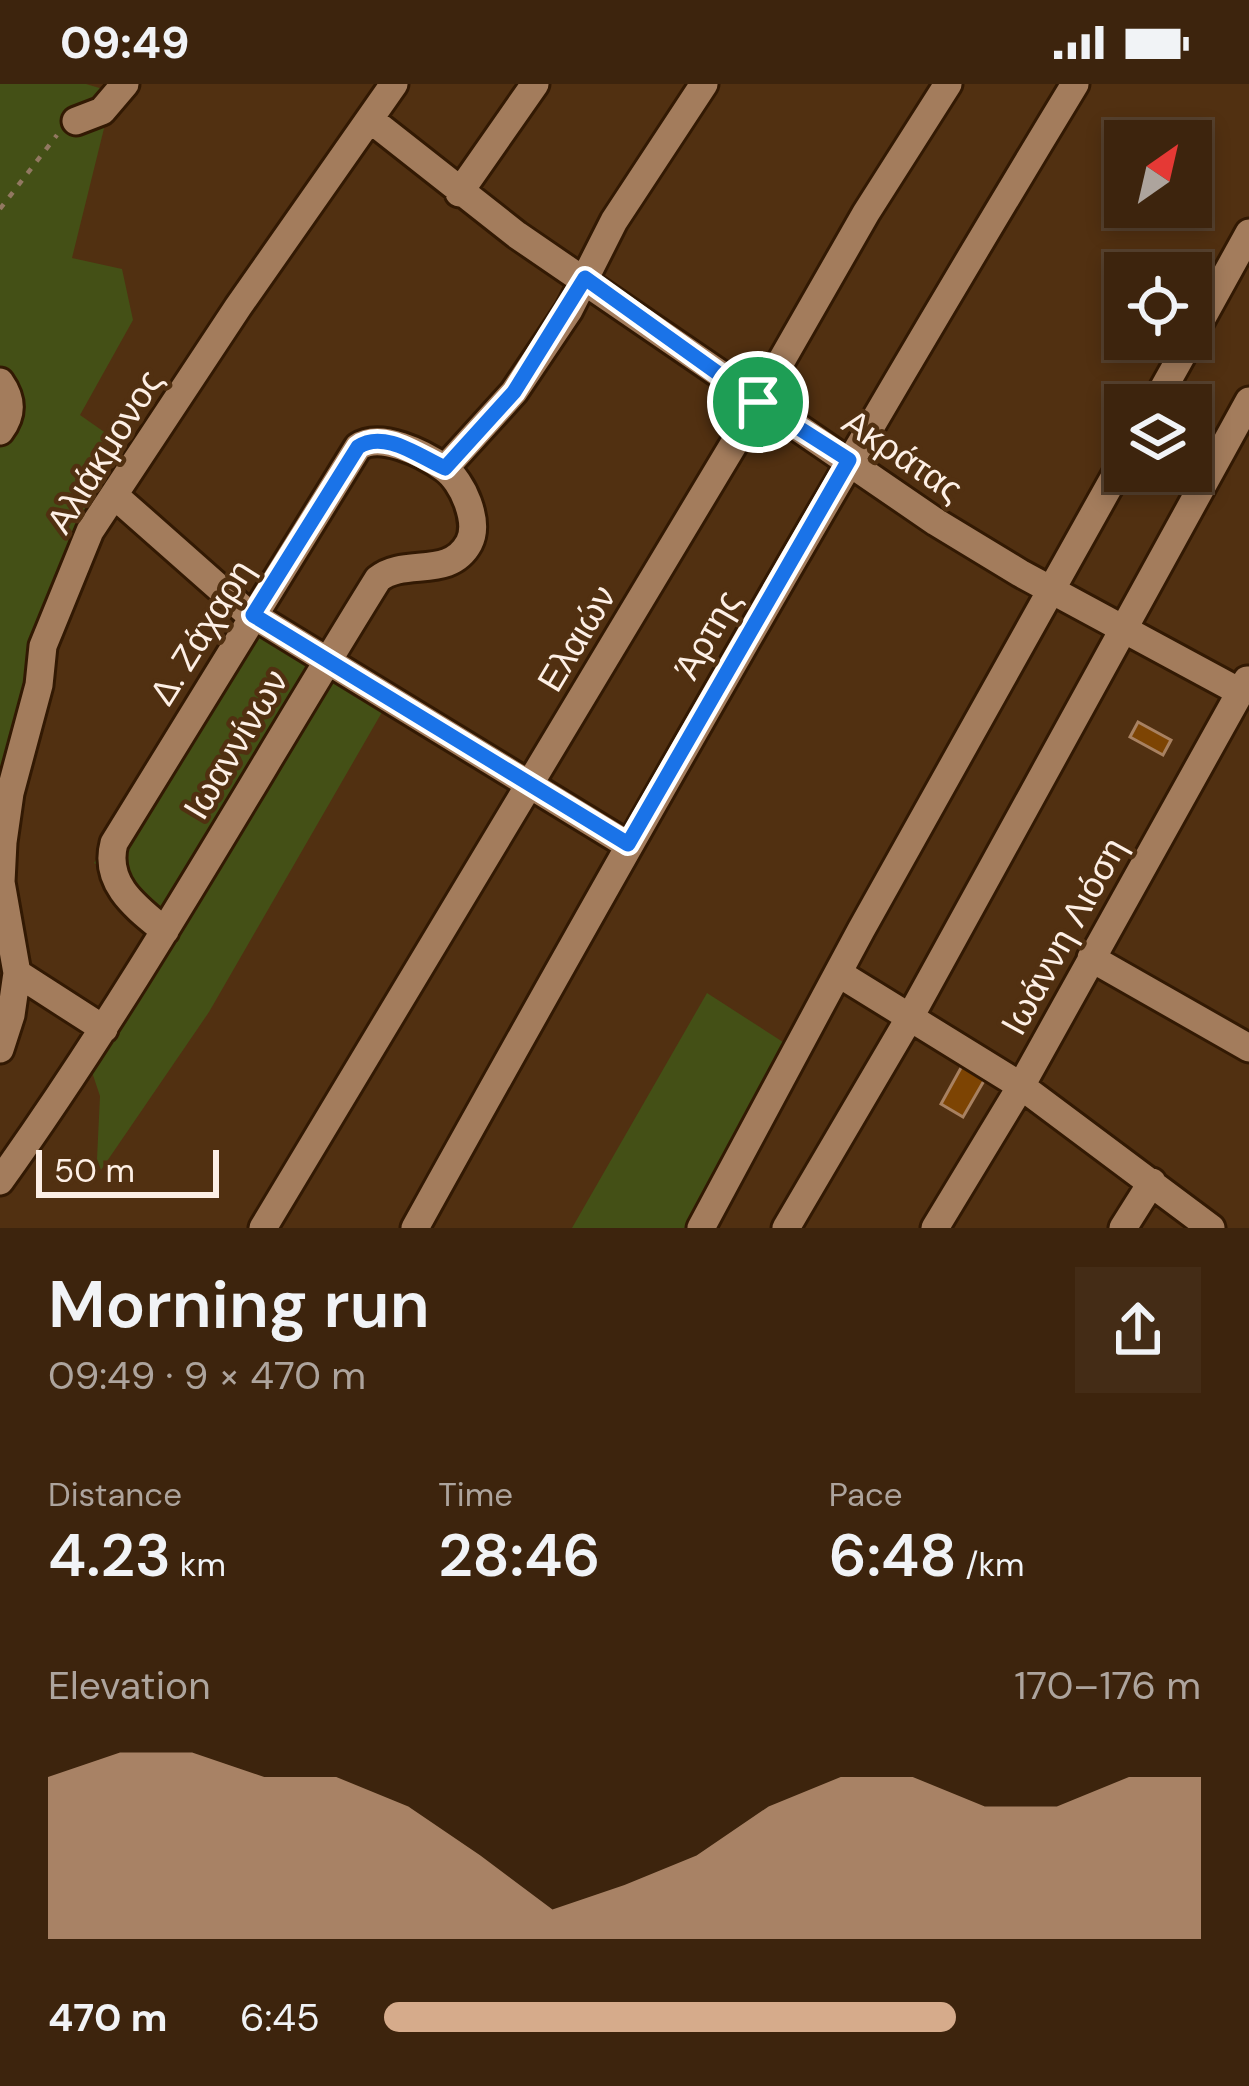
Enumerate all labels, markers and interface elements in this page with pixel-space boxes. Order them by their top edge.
text: 09:49 [60,13,190,72]
north arrow [1104,120,1212,228]
map controls [1104,120,1212,492]
button: locate [1104,252,1212,360]
pin [707,351,809,453]
street label: Αλιάκμονος [35,360,173,542]
icon: arrive [725,369,791,435]
button: layers [1104,384,1212,492]
street label: Ακράτας [834,398,972,513]
street label: Δ. Ζάχαρη [138,551,264,714]
street label: Ελαιών [526,576,627,700]
street label: Άρτης [663,581,752,687]
street label: Ιωαννίνων [172,661,299,828]
street label: Ιωάννη Λιόση [990,829,1137,1043]
scale bar [36,1144,219,1197]
text: 50 m [54,1149,135,1192]
text: Morning run [48,1262,430,1347]
button: share [1075,1267,1201,1393]
text: 09:49 · 9 × 470 m [48,1350,366,1401]
text: Distance [48,1473,182,1516]
text: Time [438,1473,513,1516]
text: Pace [829,1473,903,1516]
text: 4.23 [48,1516,171,1595]
text: 28:46 [438,1516,600,1595]
text: 6:48 [829,1516,957,1595]
text: km [171,1543,226,1586]
text: /km [957,1543,1025,1586]
text: Elevation [48,1660,211,1711]
text: 170–176 m [1014,1660,1201,1711]
text: 470 m [48,1992,167,2043]
text: 6:45 [240,1992,320,2043]

